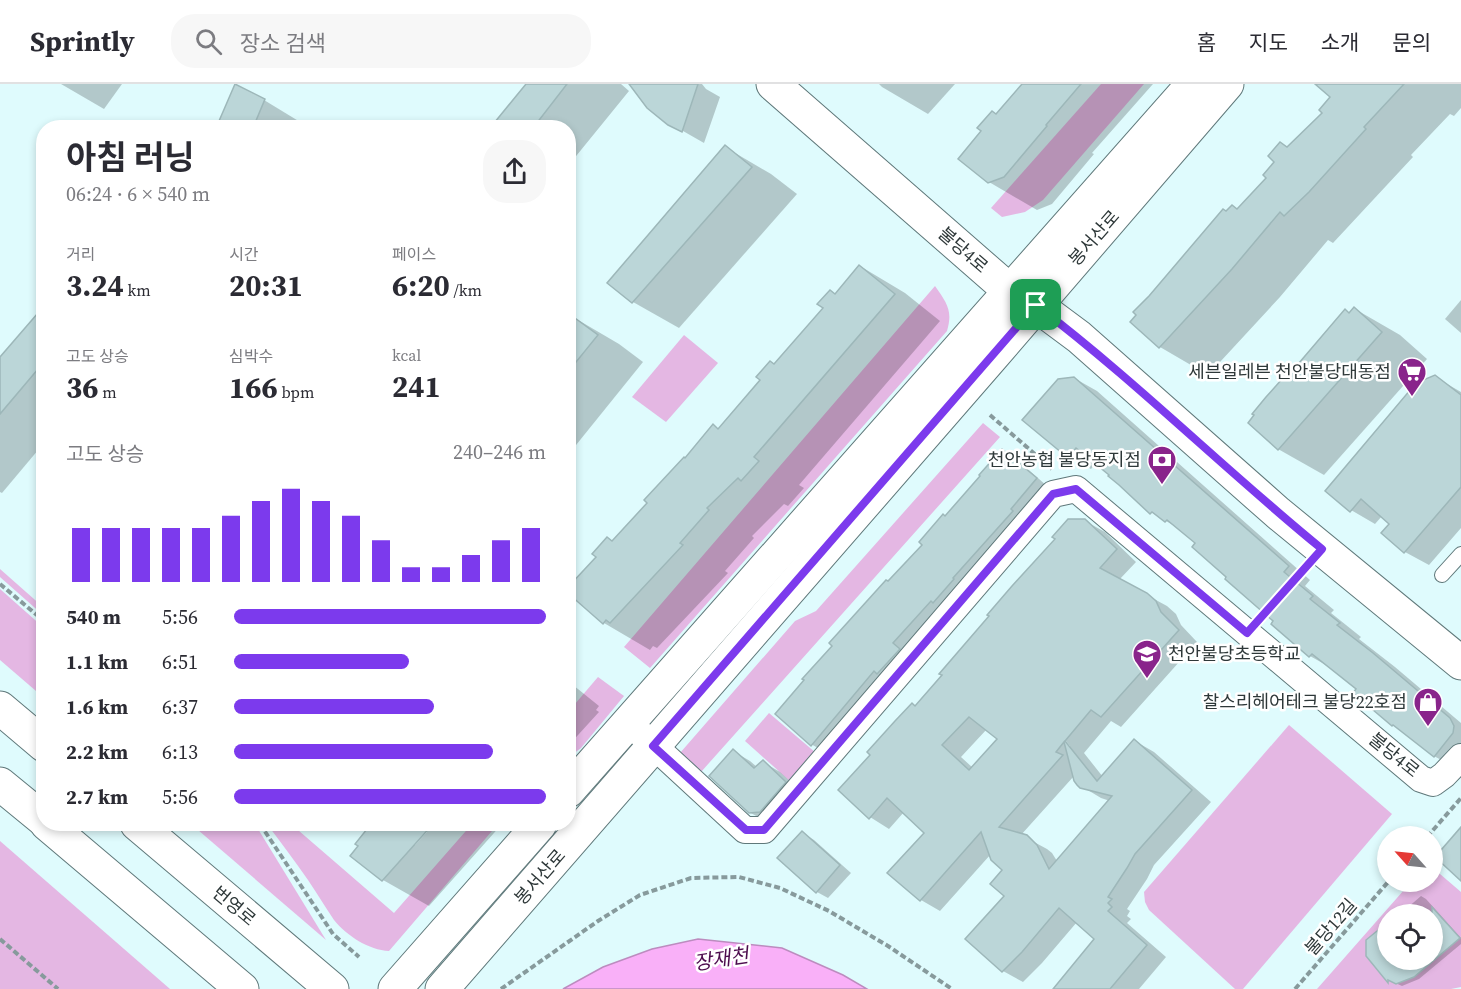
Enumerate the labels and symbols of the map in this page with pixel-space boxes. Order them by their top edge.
street label: 봉서산로 [1062,204,1125,271]
street label: 불당4로 [933,221,994,278]
pin [1010,279,1061,330]
supermarket icon: 세븐일레븐 천안불당대동점 [1396,356,1428,398]
place label: 세븐일레븐 천안불당대동점 [1188,359,1391,384]
bank icon: 천안농협 불당동지점 [1146,444,1178,486]
place label: 천안농협 불당동지점 [988,447,1141,472]
school or university icon: 천안불당초등학교 [1131,638,1163,680]
place label: 천안불당초등학교 [1168,641,1300,666]
shop icon: 찰스리헤어테크 불당22호점 [1412,686,1444,728]
place label: 찰스리헤어테크 불당22호점 [1203,689,1407,714]
street label: 불당4로 [1364,726,1425,783]
north arrow [1377,826,1443,892]
street label: 봉서산로 [508,843,571,910]
street label: 번영로 [207,880,261,931]
street label: 불당12길 [1299,893,1362,960]
water label: 장재천 [692,940,753,977]

